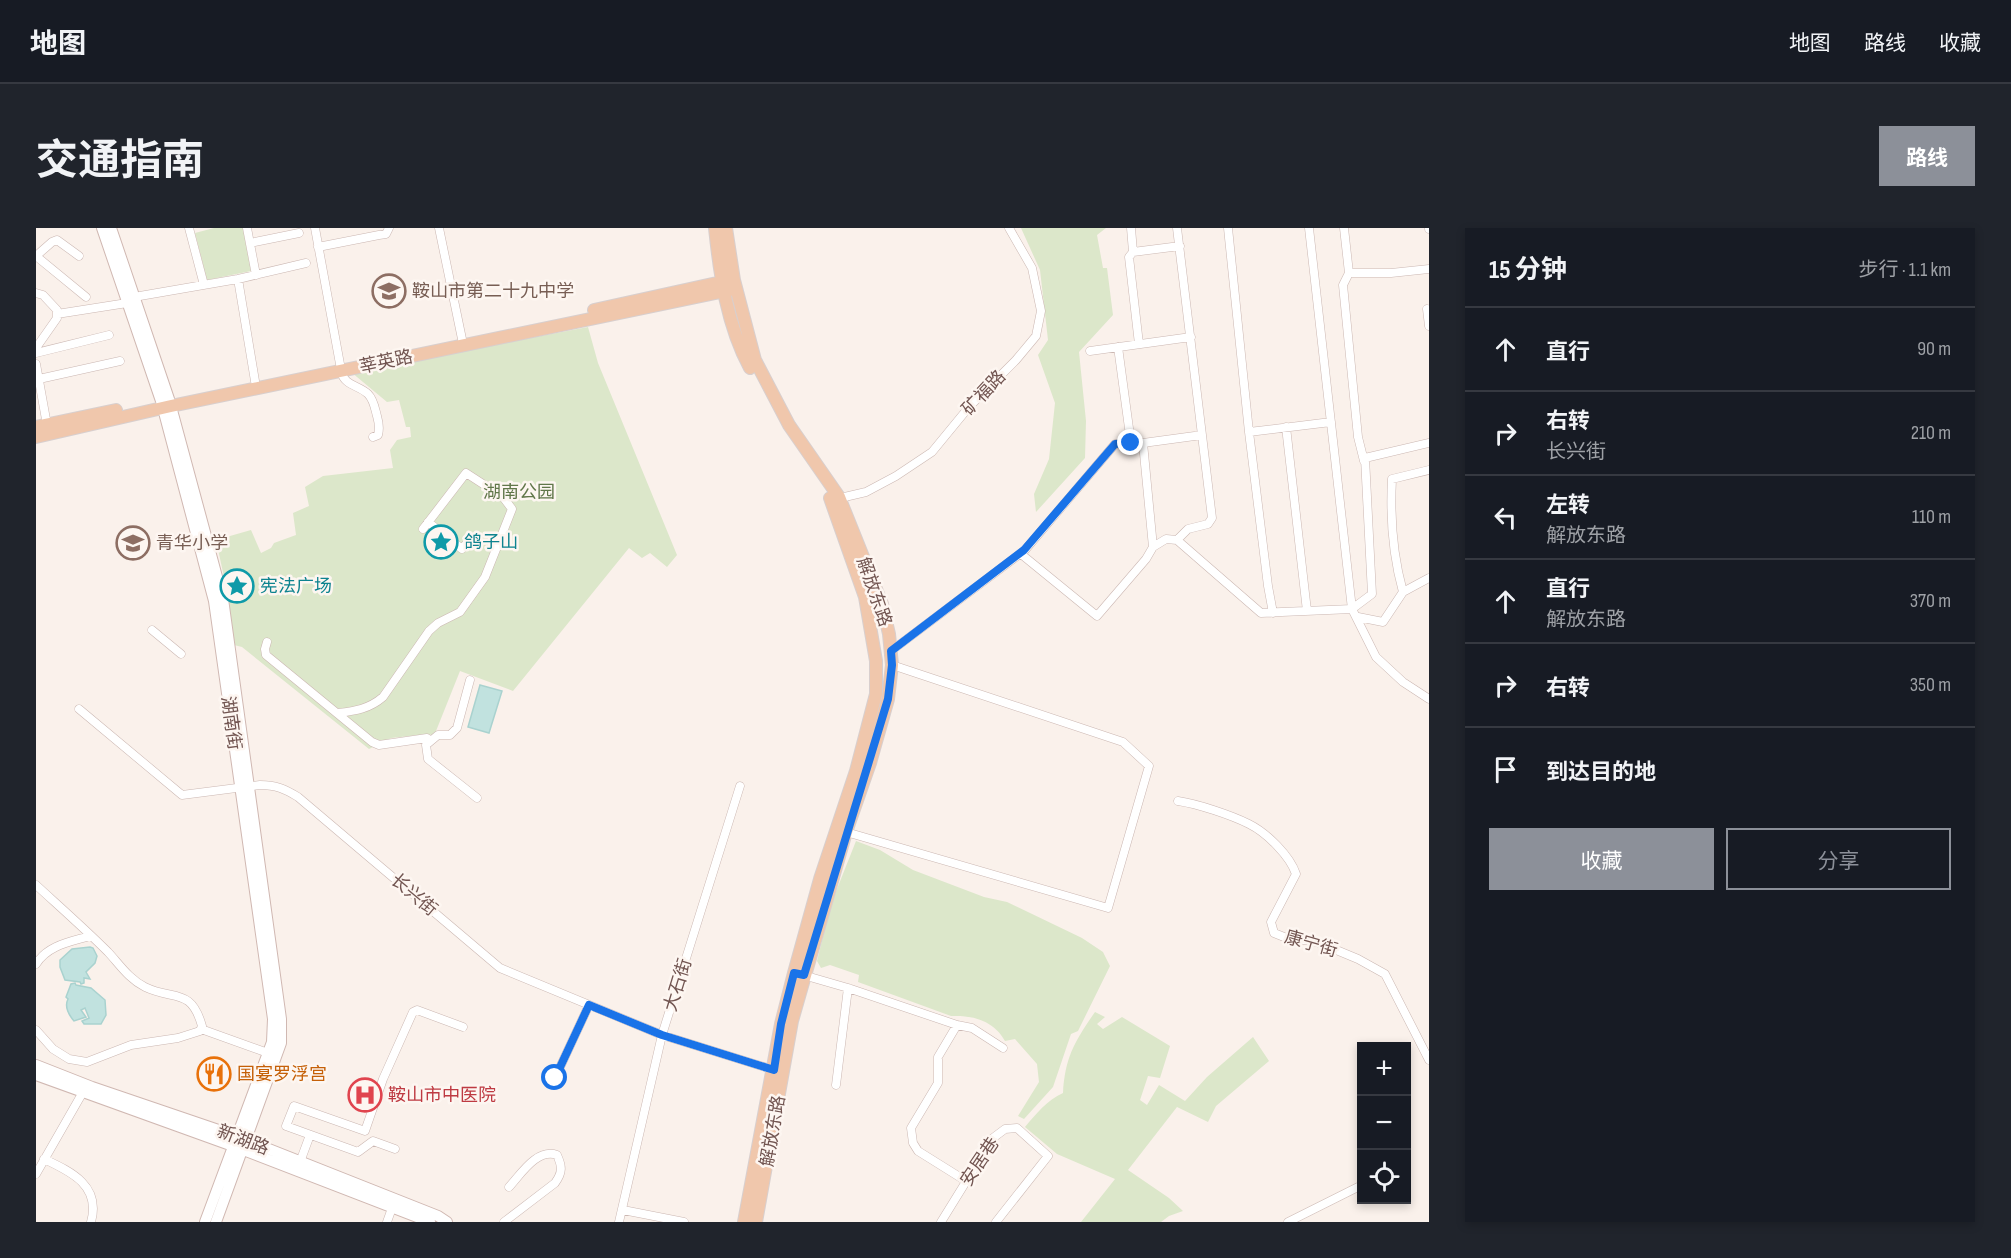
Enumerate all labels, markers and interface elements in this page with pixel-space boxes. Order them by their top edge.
text: 地图 [30,28,86,61]
text: 地图 [1789,31,1831,56]
text: 路线 [1864,31,1906,56]
text: 收藏 [1939,31,1981,56]
button: 路线 [1879,126,1975,186]
text: 交通指南 [36,136,204,187]
text: 15 分钟 [1489,255,1567,286]
text: 步行 · 1.1 km [1858,258,1951,282]
school or university icon: 鞍山市第二十九中学 [371,273,407,309]
place label: 鞍山市第二十九中学 [412,281,574,302]
icon: ahead [1489,333,1522,366]
text: 90 m [1917,337,1951,361]
text: 直行 [1546,339,1590,366]
street label: 莘英路 [357,346,415,378]
street label: 矿福路 [958,366,1010,420]
text: 右转 [1546,408,1590,435]
icon: right [1489,417,1522,450]
text: 210 m [1911,421,1951,445]
route end [1117,429,1143,455]
text: 长兴街 [1546,440,1606,464]
park label: 湖南公园 [483,482,555,503]
text: 左转 [1546,492,1590,519]
icon: left [1489,501,1522,534]
text: 110 m [1912,505,1951,529]
place icon: 鸽子山 [423,524,459,560]
text: 解放东路 [1546,524,1626,548]
school or university icon: 青华小学 [115,525,151,561]
place label: 鸽子山 [464,532,518,553]
place label: 青华小学 [156,533,228,554]
street label: 解放东路 [852,555,896,629]
place icon: 宪法广场 [219,568,255,604]
place label: 宪法广场 [260,576,332,597]
text: 直行 [1546,576,1590,603]
icon: ahead [1489,585,1522,618]
text: 370 m [1910,589,1951,613]
text: 解放东路 [1546,608,1626,632]
icon: right [1489,669,1522,702]
text: 350 m [1910,673,1951,697]
text: 右转 [1546,675,1590,702]
street label: 湖南街 [217,695,245,751]
icon: arrive [1489,753,1522,786]
text: 到达目的地 [1546,759,1656,786]
button: 收藏 [1489,828,1714,890]
button: 分享 [1726,828,1951,890]
street label: 长兴街 [387,870,441,920]
street label: 康宁街 [1282,926,1340,962]
street label: 大石街 [660,956,696,1014]
map controls [1357,1042,1411,1204]
button: + [1357,1042,1411,1096]
restaurant icon: 国宴罗浮宫 [196,1056,232,1092]
place label: 国宴罗浮宫 [237,1064,327,1085]
route start [541,1064,567,1090]
hospital icon: 鞍山市中医院 [347,1077,383,1113]
place label: 鞍山市中医院 [388,1085,496,1106]
street label: 解放东路 [756,1094,790,1168]
button: − [1357,1096,1411,1150]
street label: 新湖路 [214,1121,272,1159]
street label: 安居巷 [956,1134,1004,1190]
button: locate [1357,1150,1411,1204]

